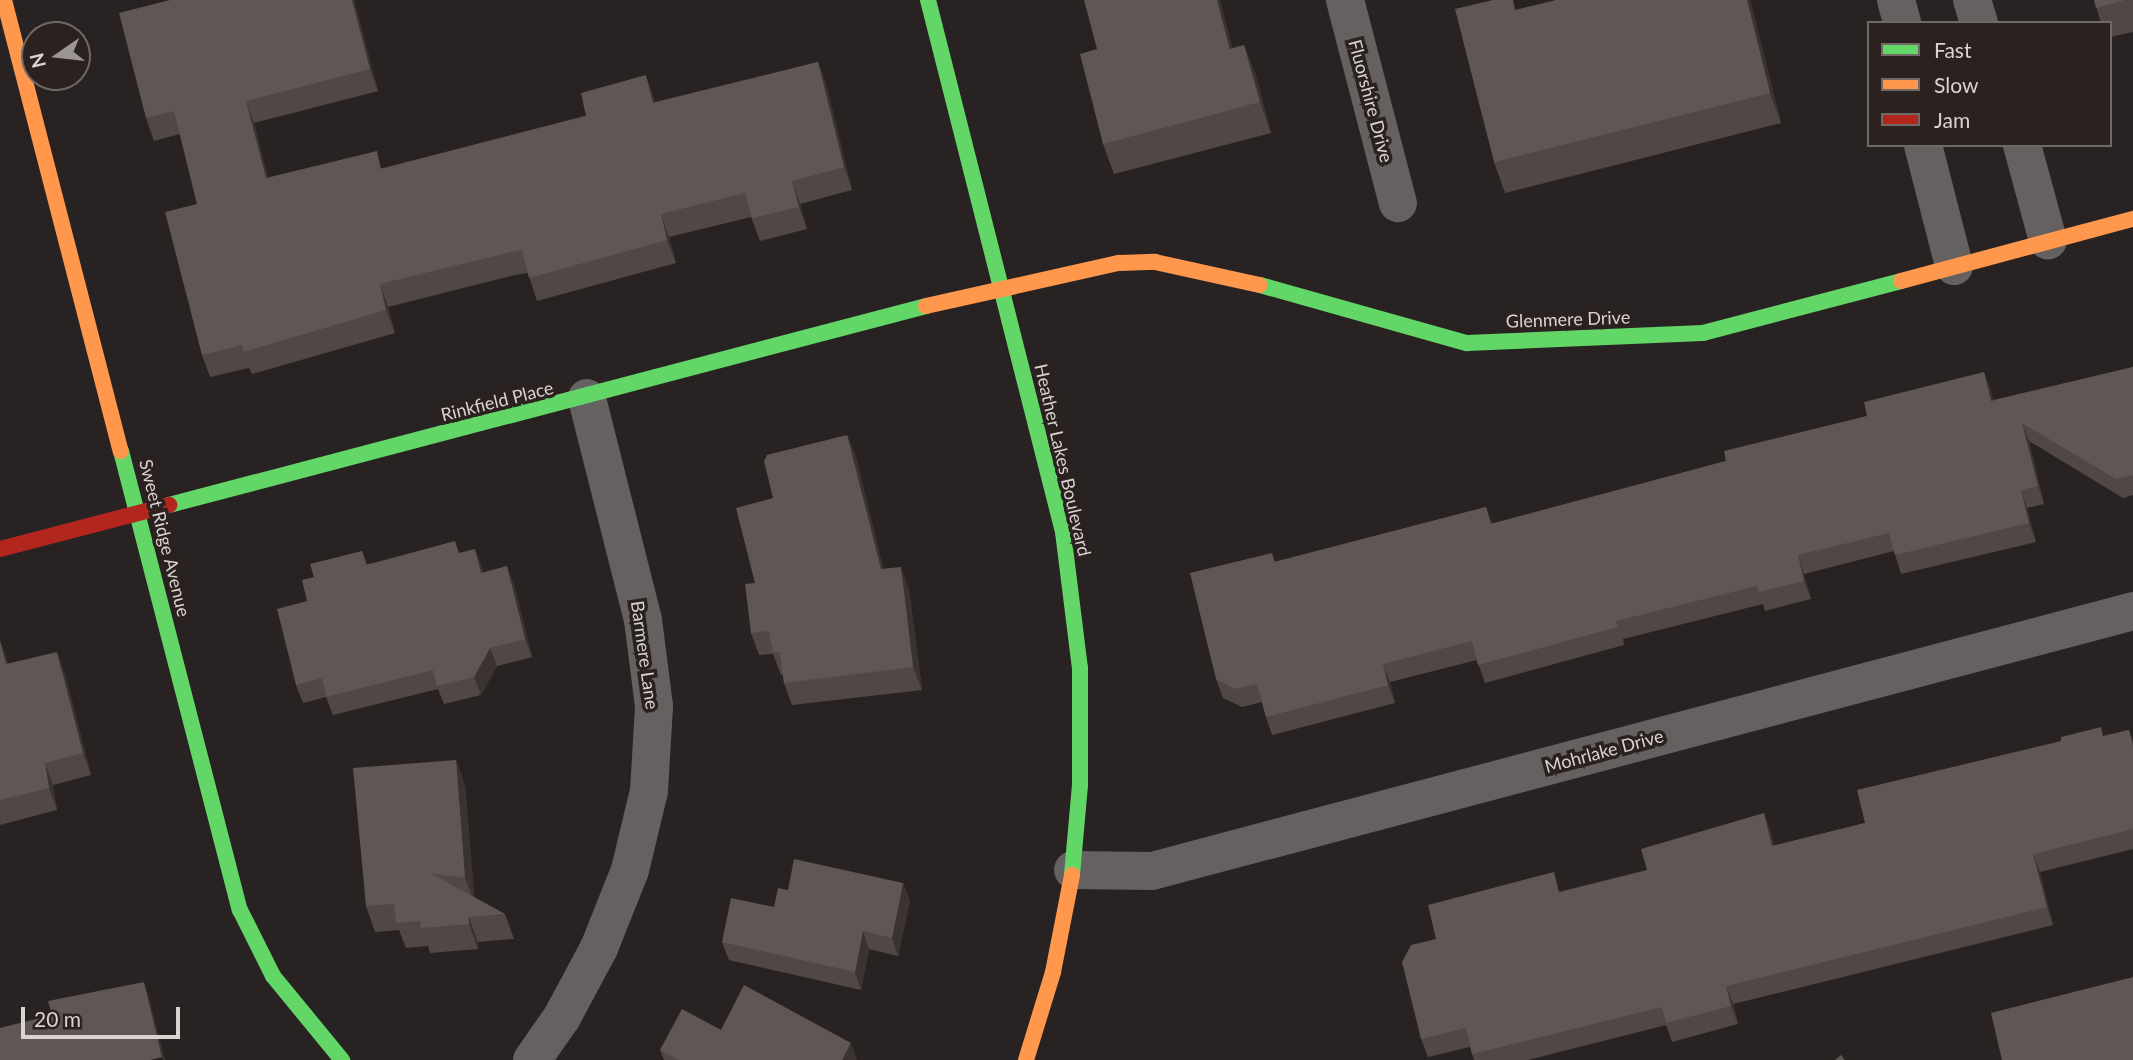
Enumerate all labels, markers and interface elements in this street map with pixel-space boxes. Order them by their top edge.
north arrow [21,21,91,91]
legend [1867,21,2112,147]
street label: Fluorshire Drive [1344,37,1398,165]
text: Fast [1934,37,1971,62]
text: N [24,51,50,71]
text: Slow [1934,72,1978,97]
text: Jam [1934,107,1970,132]
street label: Glenmere Drive [1505,306,1631,332]
street label: Heather Lakes Boulevard [1030,361,1096,559]
street label: Rinkfield Place [438,377,556,425]
street label: Sweet Ridge Avenue [135,457,195,619]
street label: Barmere Lane [627,599,663,711]
street label: Mohrlake Drive [1542,725,1666,777]
scale bar [24,993,184,1038]
text: 20 m [34,1006,81,1031]

